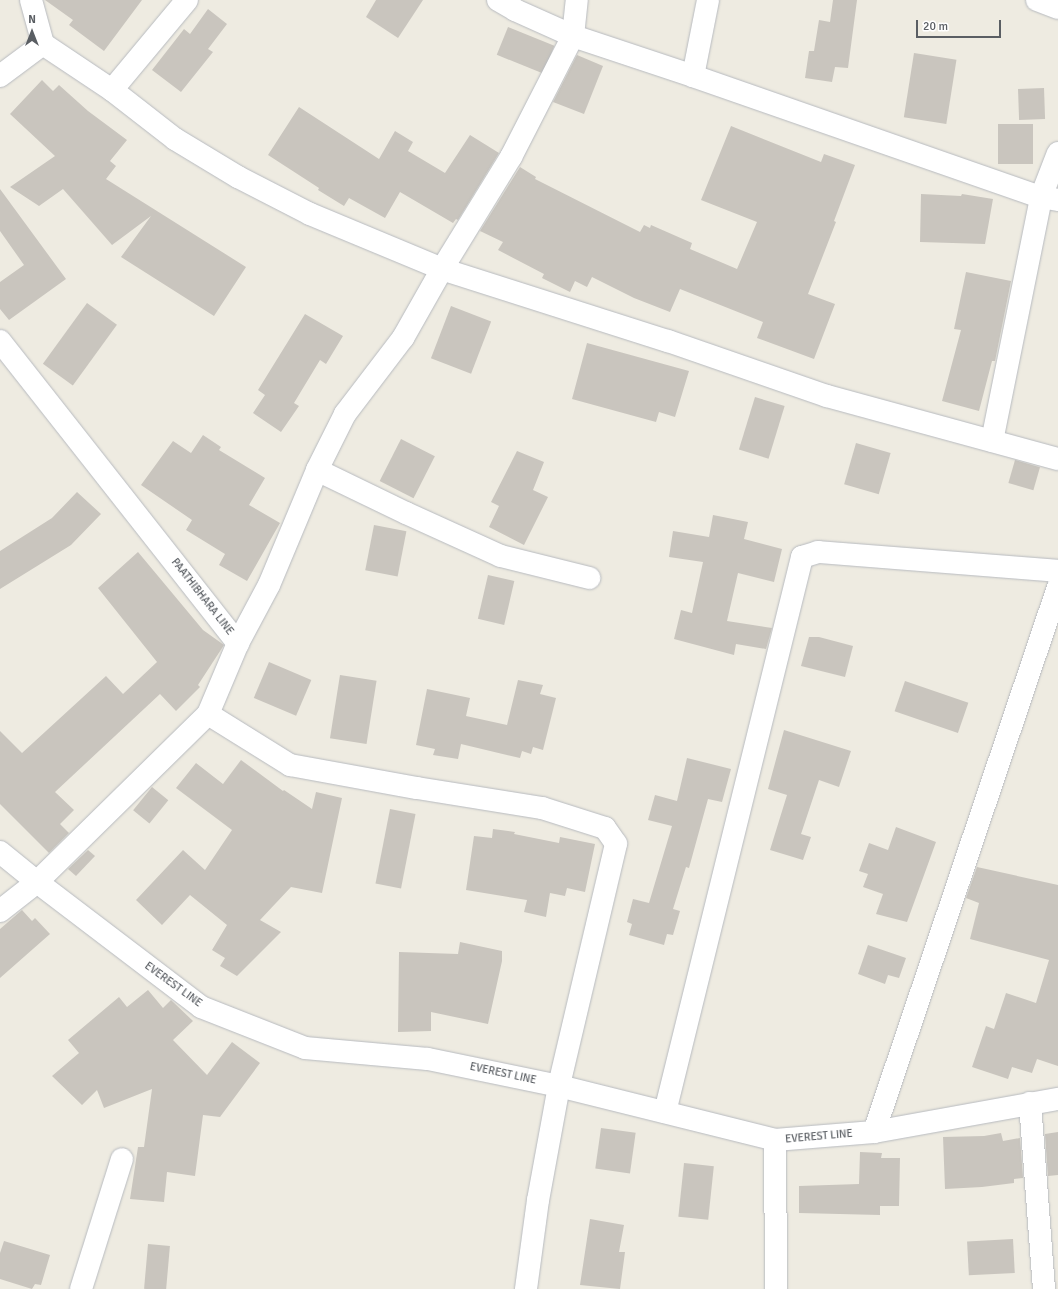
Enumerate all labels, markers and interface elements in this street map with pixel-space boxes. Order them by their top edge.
north arrow [12,12,52,52]
scale bar [918,12,1003,38]
text: N [28,13,36,26]
text: 20 m [923,19,948,34]
street label: PAATHIBHARA LINE [168,556,236,638]
street label: EVEREST LINE [142,960,204,1010]
street label: EVEREST LINE [468,1060,538,1088]
street label: EVEREST LINE [785,1127,853,1147]

